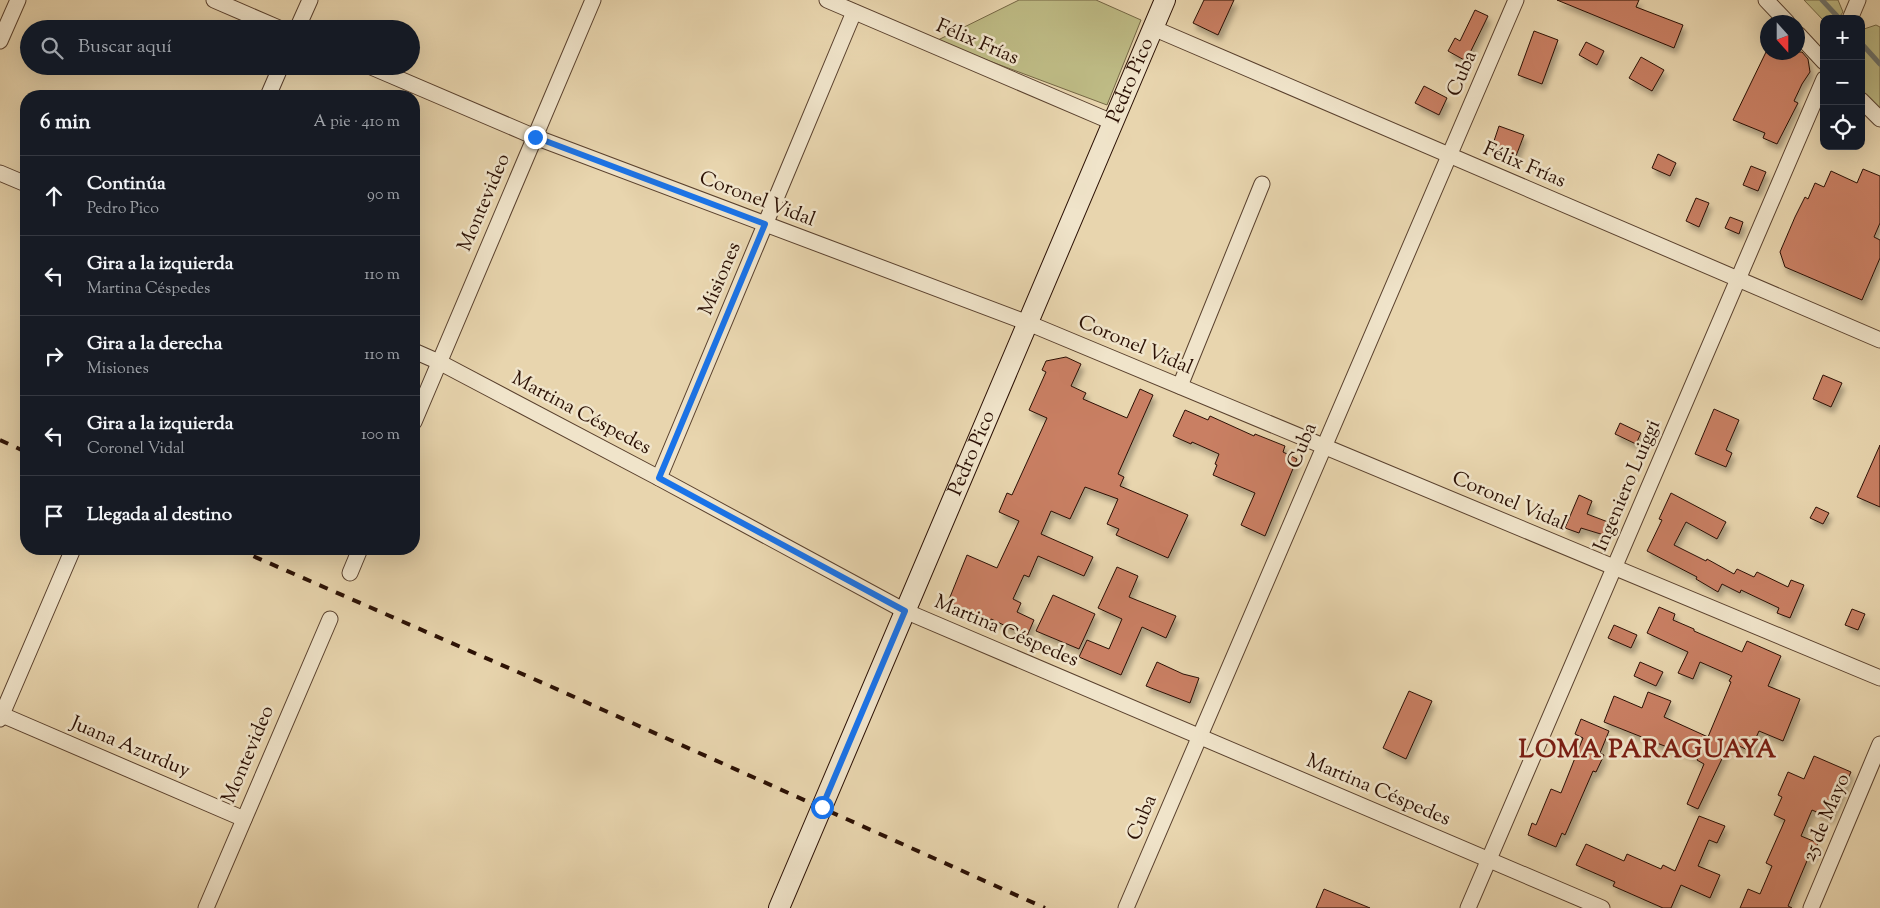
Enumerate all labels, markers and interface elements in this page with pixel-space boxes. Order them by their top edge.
street label: Félix Frías [931,13,1023,73]
north arrow [1760,15,1805,60]
map controls [1820,15,1865,150]
button: + [1820,15,1865,60]
search box [20,20,420,75]
street label: Pedro Pico [1100,33,1162,128]
icon: search [38,34,66,62]
text: Buscar aquí [78,34,172,61]
street label: Cuba [1440,47,1486,101]
button: − [1820,60,1865,105]
button: locate [1820,105,1865,150]
text: 6 min [40,108,91,138]
text: A pie · 410 m [314,111,400,134]
route end [524,126,547,149]
street label: Félix Frías [1478,136,1570,196]
street label: Montevideo [451,149,519,256]
street label: Coronel Vidal [695,165,820,236]
text: Continúa [87,171,166,198]
icon: ahead [40,182,68,210]
text: 90 m [367,184,400,207]
text: Pedro Pico [87,198,159,221]
street label: Misiones [693,238,749,320]
text: Gira a la izquierda [87,251,233,278]
icon: left [40,262,68,290]
text: 110 m [364,264,400,287]
text: Martina Céspedes [87,278,210,301]
street label: Coronel Vidal [1073,309,1197,383]
text: Gira a la derecha [87,331,222,358]
icon: right [40,342,68,370]
text: 110 m [364,344,400,367]
text: Misiones [87,358,149,381]
street label: Martina Céspedes [506,365,656,463]
street label: Pedro Pico [941,406,1003,501]
text: Gira a la izquierda [87,411,233,438]
street label: Ingeniero Luiggi [1587,415,1669,556]
street label: Cuba [1280,419,1326,473]
icon: left [40,422,68,450]
text: 100 m [361,424,400,447]
text: Coronel Vidal [87,438,185,461]
street label: Coronel Vidal [1447,465,1571,539]
icon: arrive [40,502,68,530]
text: Llegada al destino [87,502,232,529]
street label: Martina Céspedes [929,589,1083,676]
street label: Montevideo [215,701,283,808]
street label: Juana Azurduy [65,709,194,786]
district label: LOMA PARAGUAYA [1519,733,1777,769]
street label: Martina Céspedes [1301,748,1455,835]
street label: 25 de Mayo [1795,769,1859,866]
street label: Cuba [1120,791,1166,845]
route start [811,796,834,819]

